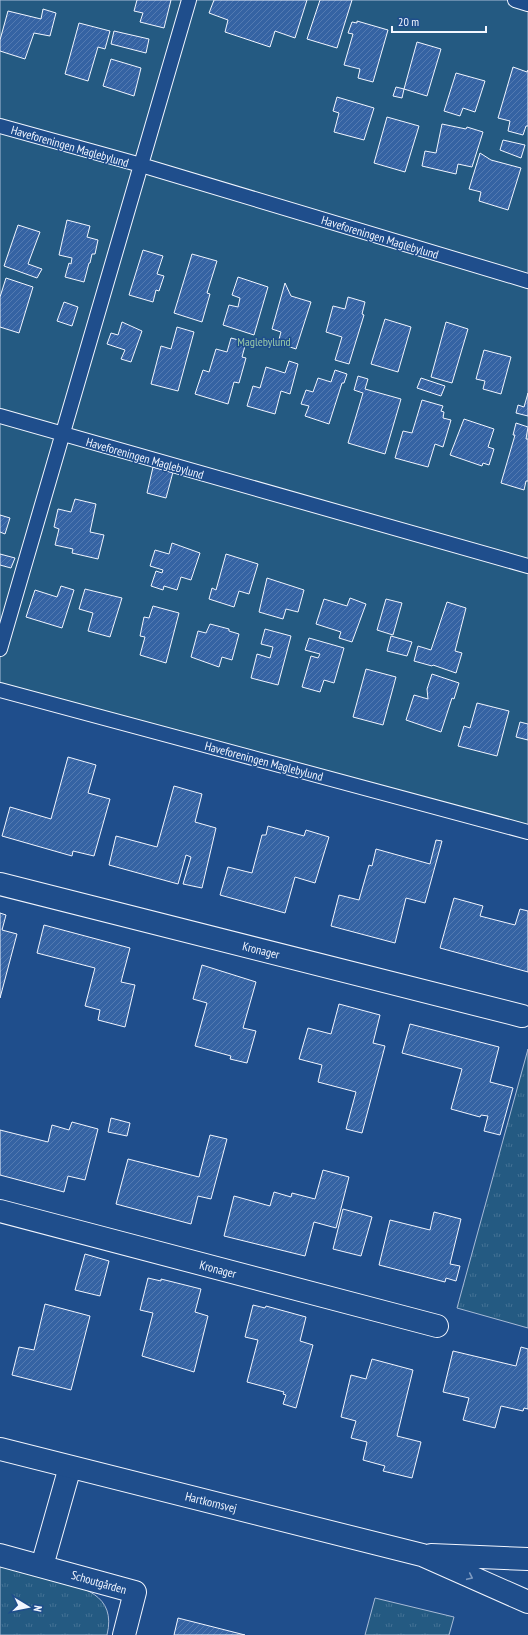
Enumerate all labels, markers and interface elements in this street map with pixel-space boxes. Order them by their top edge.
scale bar [392,8,486,34]
text: 20 m [398,14,419,29]
street label: Haveforeningen Maglebylund [9,122,131,170]
street label: Haveforeningen Maglebylund [320,212,440,262]
park label: Maglebylund [237,334,291,349]
street label: Haveforeningen Maglebylund [84,434,206,482]
street label: Haveforeningen Maglebylund [203,738,325,784]
street label: Kronager [241,938,282,962]
street label: Kronager [198,1257,239,1281]
street label: Hartkornsvej [184,1488,238,1516]
street label: Schoutgården [70,1567,128,1597]
one-way arrow [466,1572,473,1580]
north arrow [8,1587,48,1627]
text: N [30,1605,45,1613]

